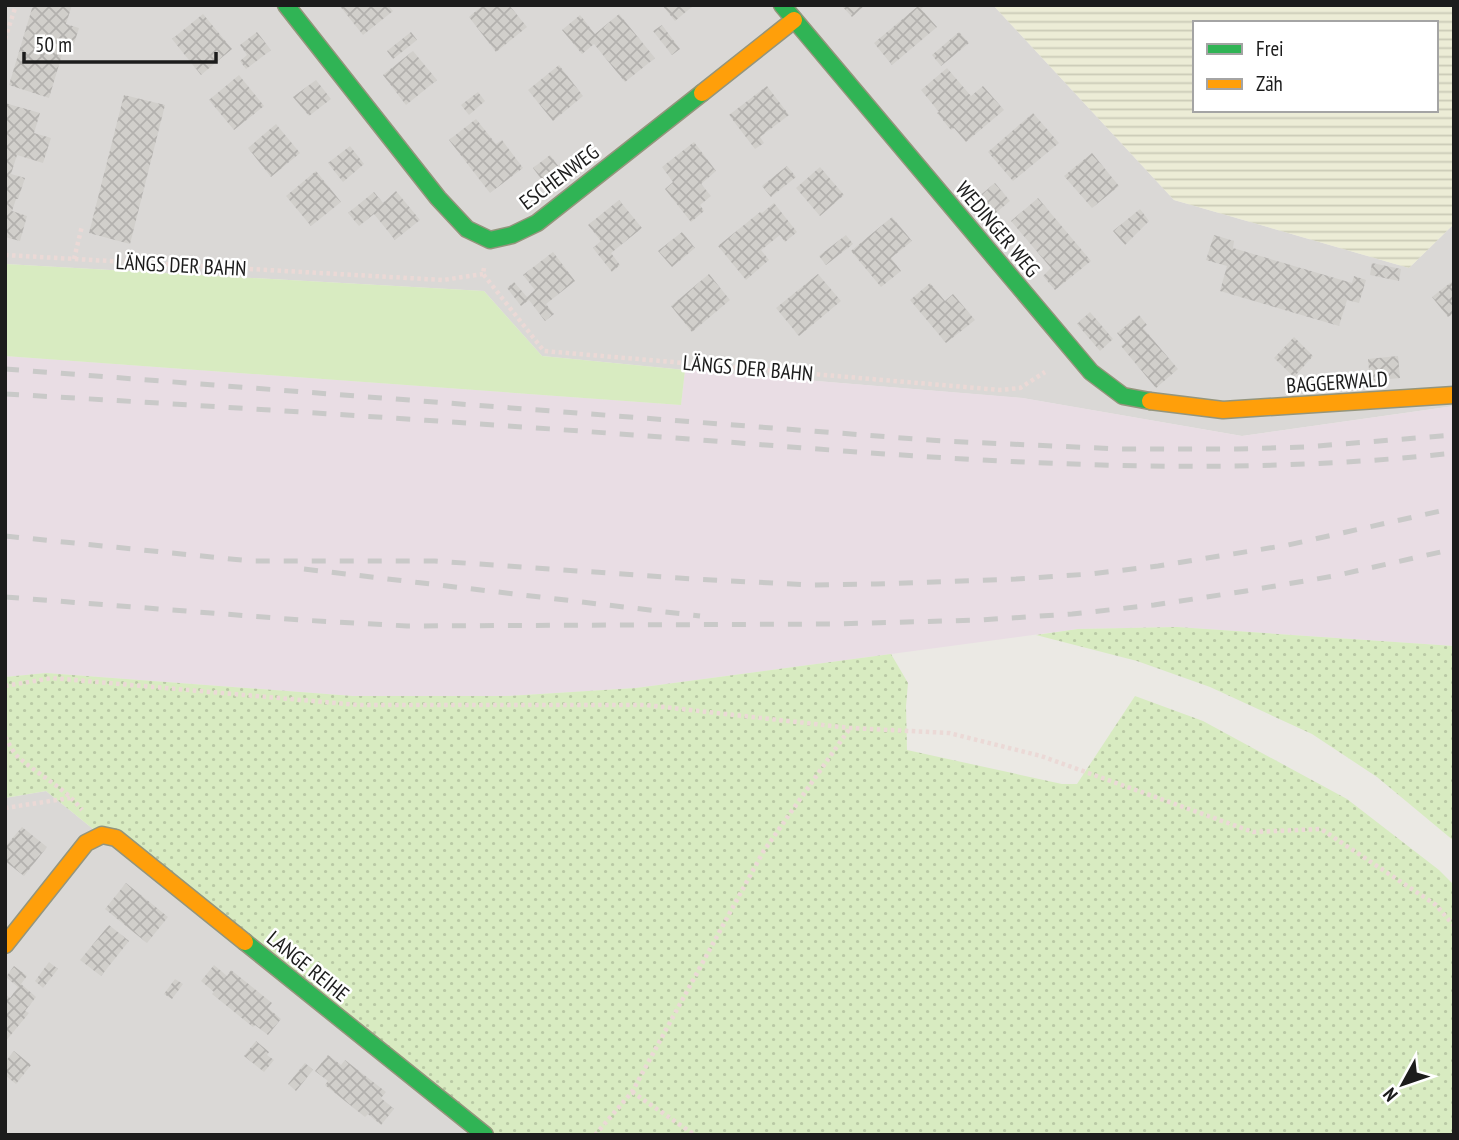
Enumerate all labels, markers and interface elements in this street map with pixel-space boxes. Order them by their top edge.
scale bar [24,21,217,65]
legend [1193,21,1438,112]
text: 50 m [35,31,72,58]
text: Frei [1256,35,1284,62]
text: Zäh [1256,70,1283,97]
street label: ESCHENWEG [514,138,604,216]
street label: WEDINGER WEG [950,175,1046,283]
street label: LÄNGS DER BAHN [115,248,247,282]
street label: LÄNGS DER BAHN [682,349,814,387]
street label: BAGGERWALD [1285,365,1389,399]
street label: LANGE REIHE [261,925,355,1007]
north arrow [1368,1049,1438,1119]
text: N [1377,1083,1402,1107]

